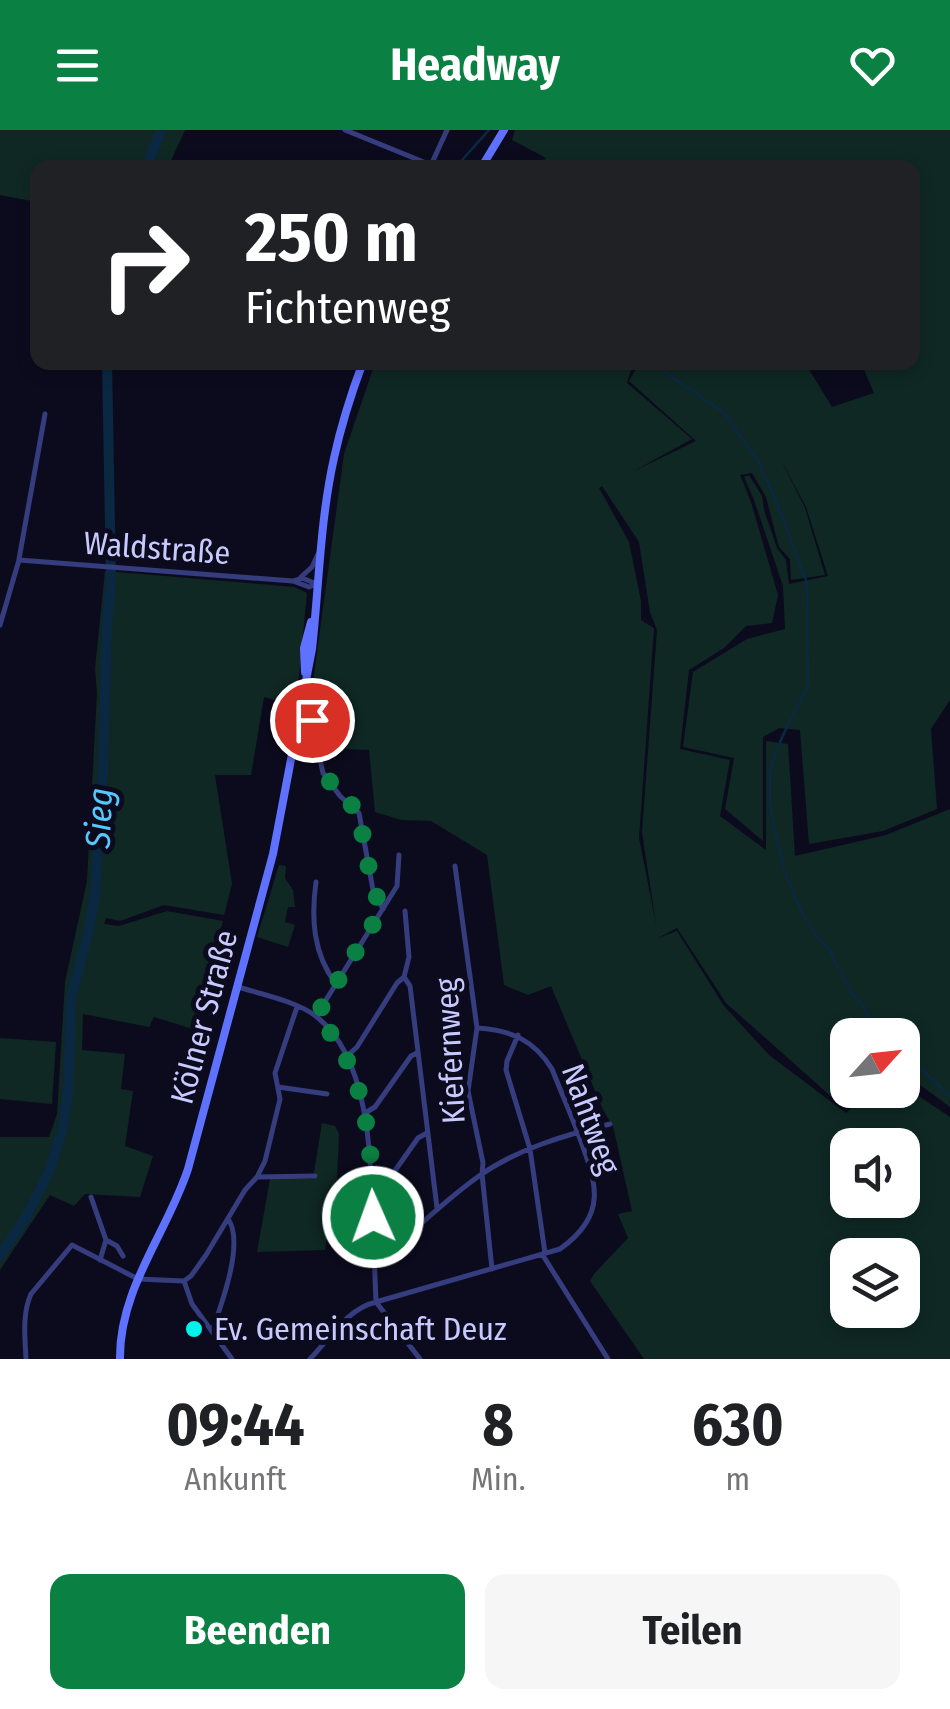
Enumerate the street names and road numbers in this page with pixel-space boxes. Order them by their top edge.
street label: Waldstraße [82,524,232,572]
street label: Kölner Straße [163,926,245,1108]
street label: Kiefernweg [427,977,473,1125]
street label: Nahtweg [554,1059,628,1179]

